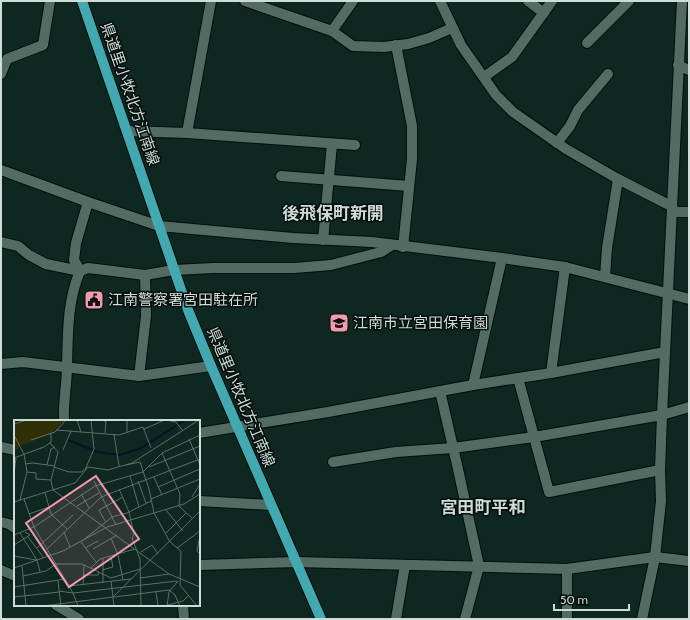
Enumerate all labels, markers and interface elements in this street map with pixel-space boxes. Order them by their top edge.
street label: 県道里小牧北方江南線 [97,20,163,168]
district label: 後飛保町新開 [282,203,384,223]
public building icon: 江南警察署宮田駐在所 [83,289,105,311]
place label: 江南警察署宮田駐在所 [108,291,258,309]
school or university icon: 江南市立宮田保育園 [328,312,350,334]
place label: 江南市立宮田保育園 [353,314,488,332]
street label: 県道里小牧北方江南線 [203,324,279,470]
inset map [14,420,200,606]
district label: 宮田町平和 [441,497,526,517]
scale bar [554,586,629,612]
text: 50 m [560,592,588,607]

